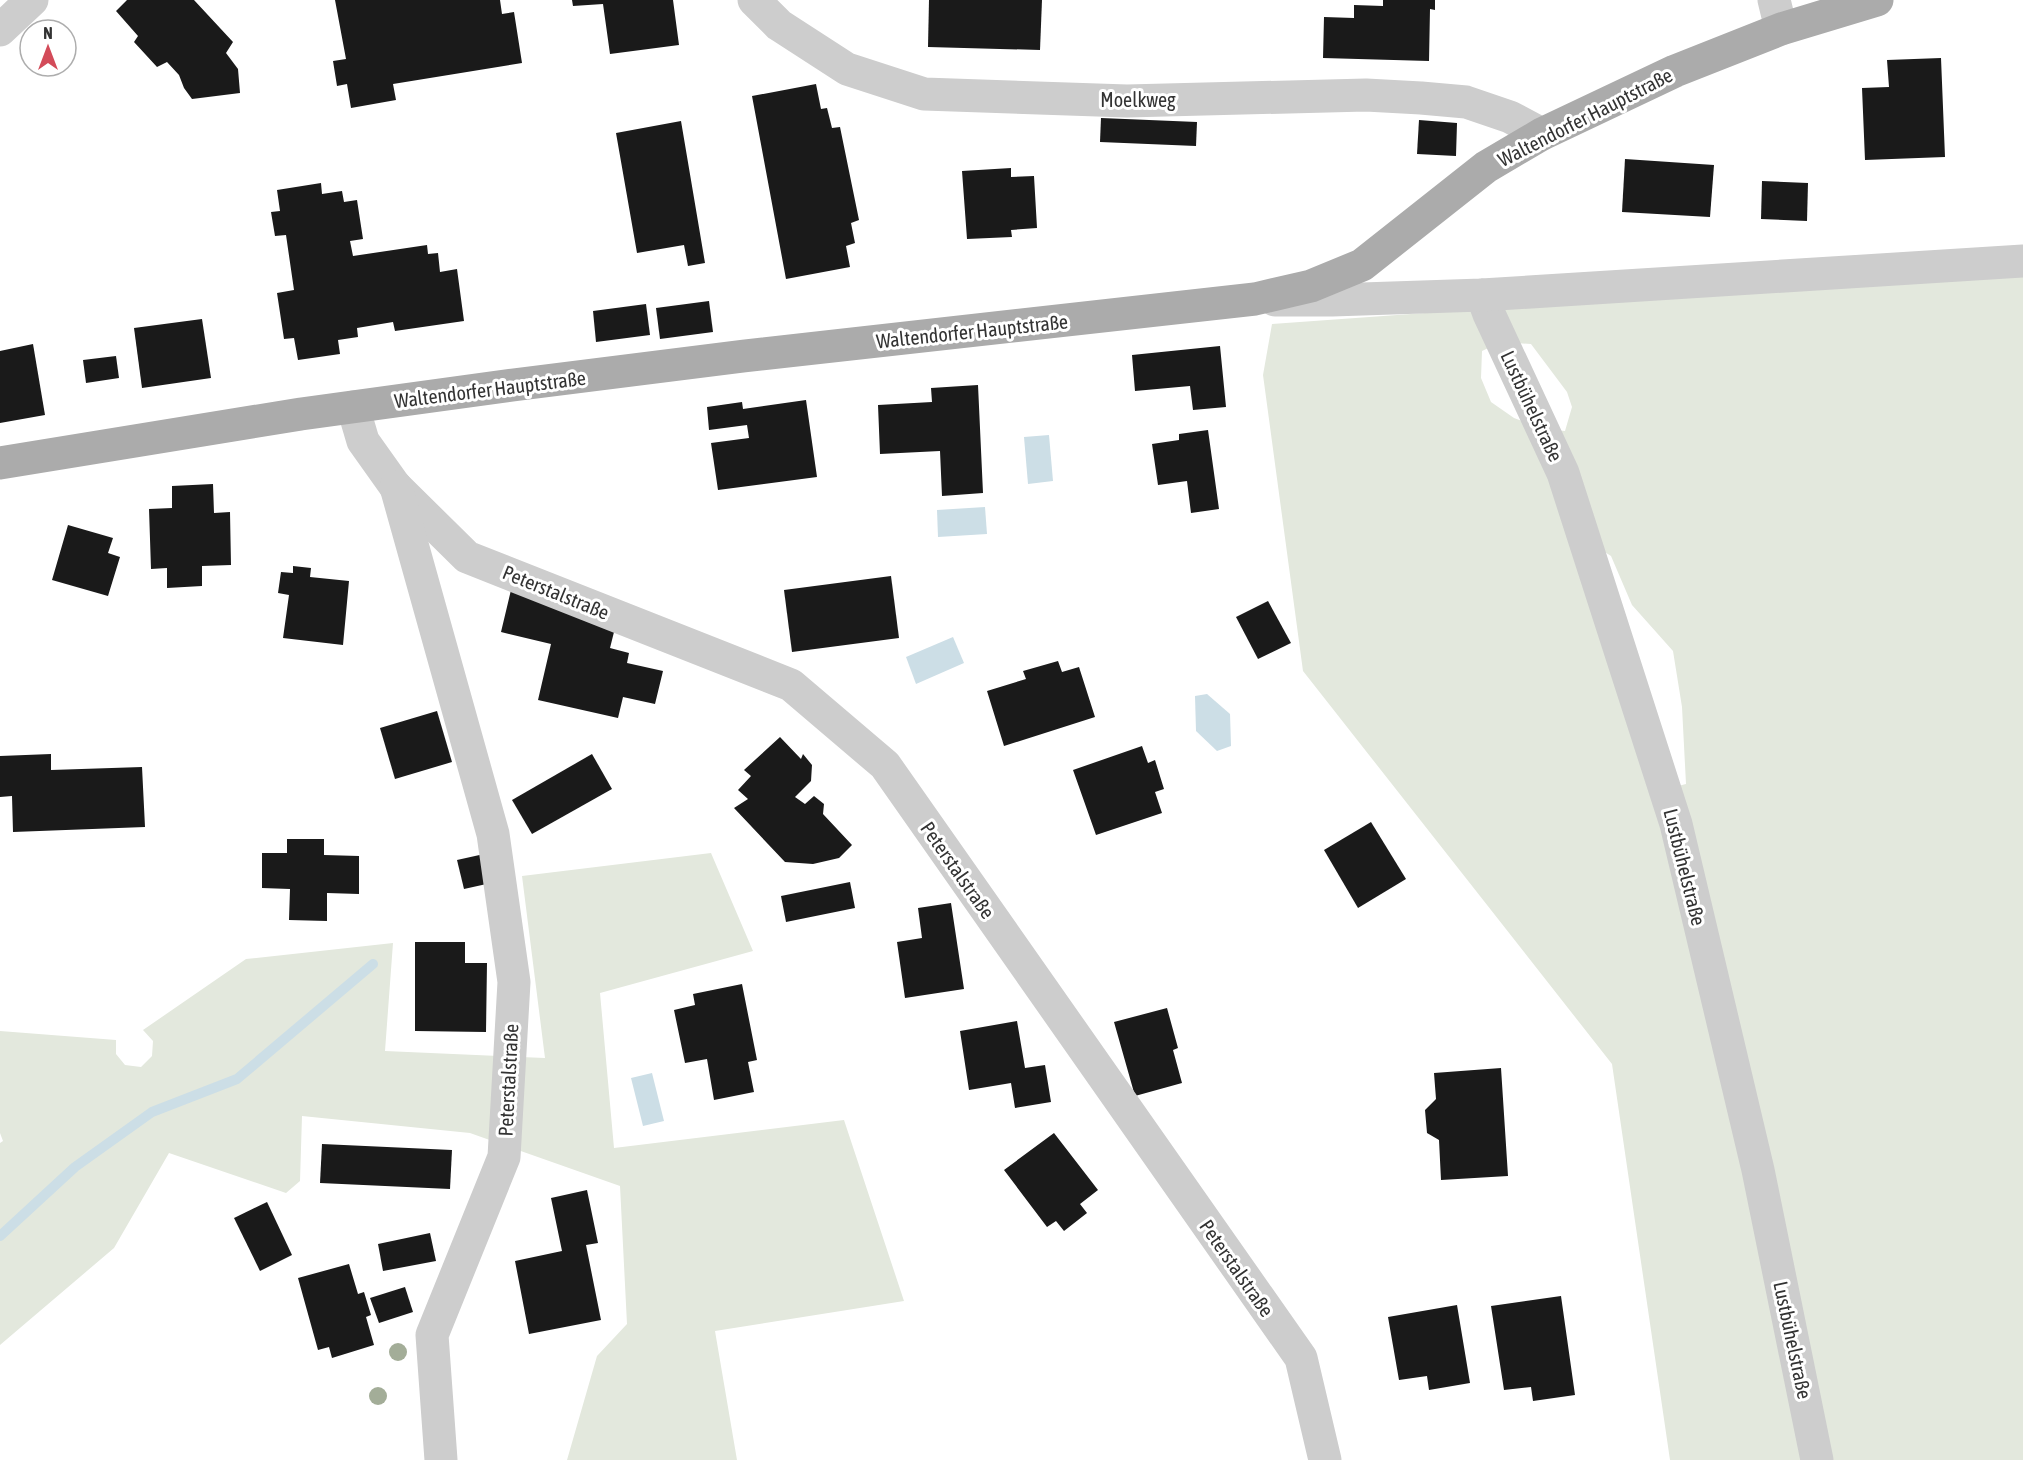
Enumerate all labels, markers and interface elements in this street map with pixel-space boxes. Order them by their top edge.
north arrow [18,18,78,78]
text: N [43,24,53,42]
street label: Waltendorfer Hauptstraße [1494,63,1676,171]
street label: Moelkweg [1100,88,1176,111]
street label: Waltendorfer Hauptstraße [875,309,1069,353]
street label: Lustbühelstraße [1496,347,1568,465]
street label: Waltendorfer Hauptstraße [393,366,587,412]
street label: Peterstalstraße [499,560,613,624]
street label: Lustbühelstraße [1659,806,1711,928]
street label: Peterstalstraße [916,817,1000,923]
street label: Peterstalstraße [494,1023,522,1137]
street label: Peterstalstraße [1195,1215,1279,1321]
street label: Lustbühelstraße [1769,1279,1817,1401]

